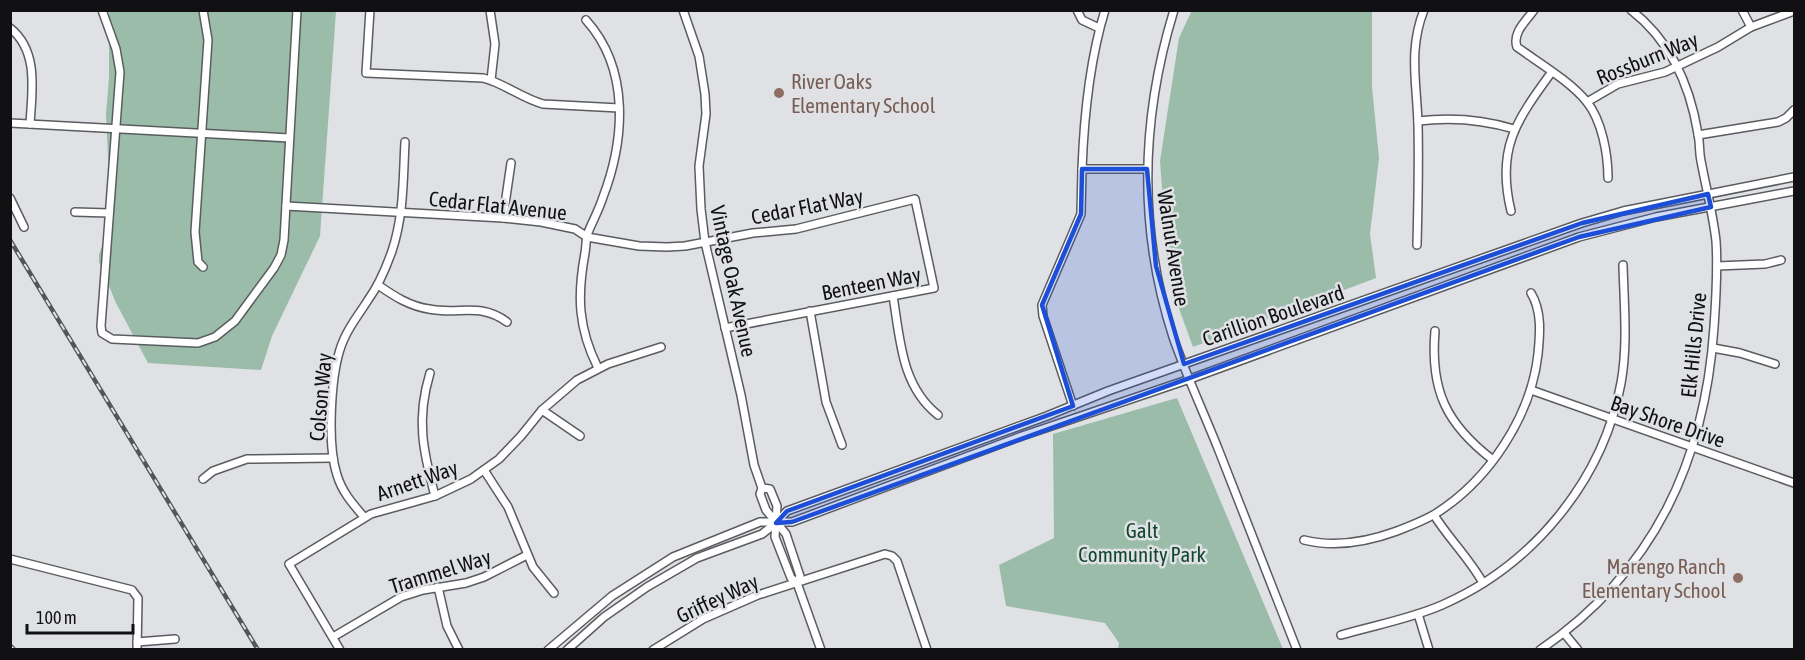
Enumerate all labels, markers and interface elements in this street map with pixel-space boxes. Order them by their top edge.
street label: Rossburn Way [1593,27,1702,89]
place label: River Oaks Elementary School [791,69,936,117]
marker: River Oaks Elementary School [772,86,786,100]
street label: Cedar Flat Way [749,183,865,229]
street label: Cedar Flat Avenue [428,186,568,224]
street label: Walnut Avenue [1153,188,1195,308]
street label: Vintage Oak Avenue [706,203,762,359]
street label: Benteen Way [819,262,923,304]
street label: Carillion Boulevard [1199,280,1347,350]
street label: Elk Hills Drive [1676,291,1710,399]
street label: Colson Way [304,352,336,442]
street label: Bay Shore Drive [1608,390,1728,452]
street label: Arnett Way [373,455,461,505]
park label: Galt Community Park [1078,518,1206,566]
street label: Trammel Way [386,544,494,598]
place label: Marengo Ranch Elementary School [1582,554,1726,602]
street label: Griffey Way [672,569,762,627]
marker: Marengo Ranch Elementary School [1731,571,1745,585]
scale bar [27,597,134,635]
text: 100 m [36,607,77,628]

